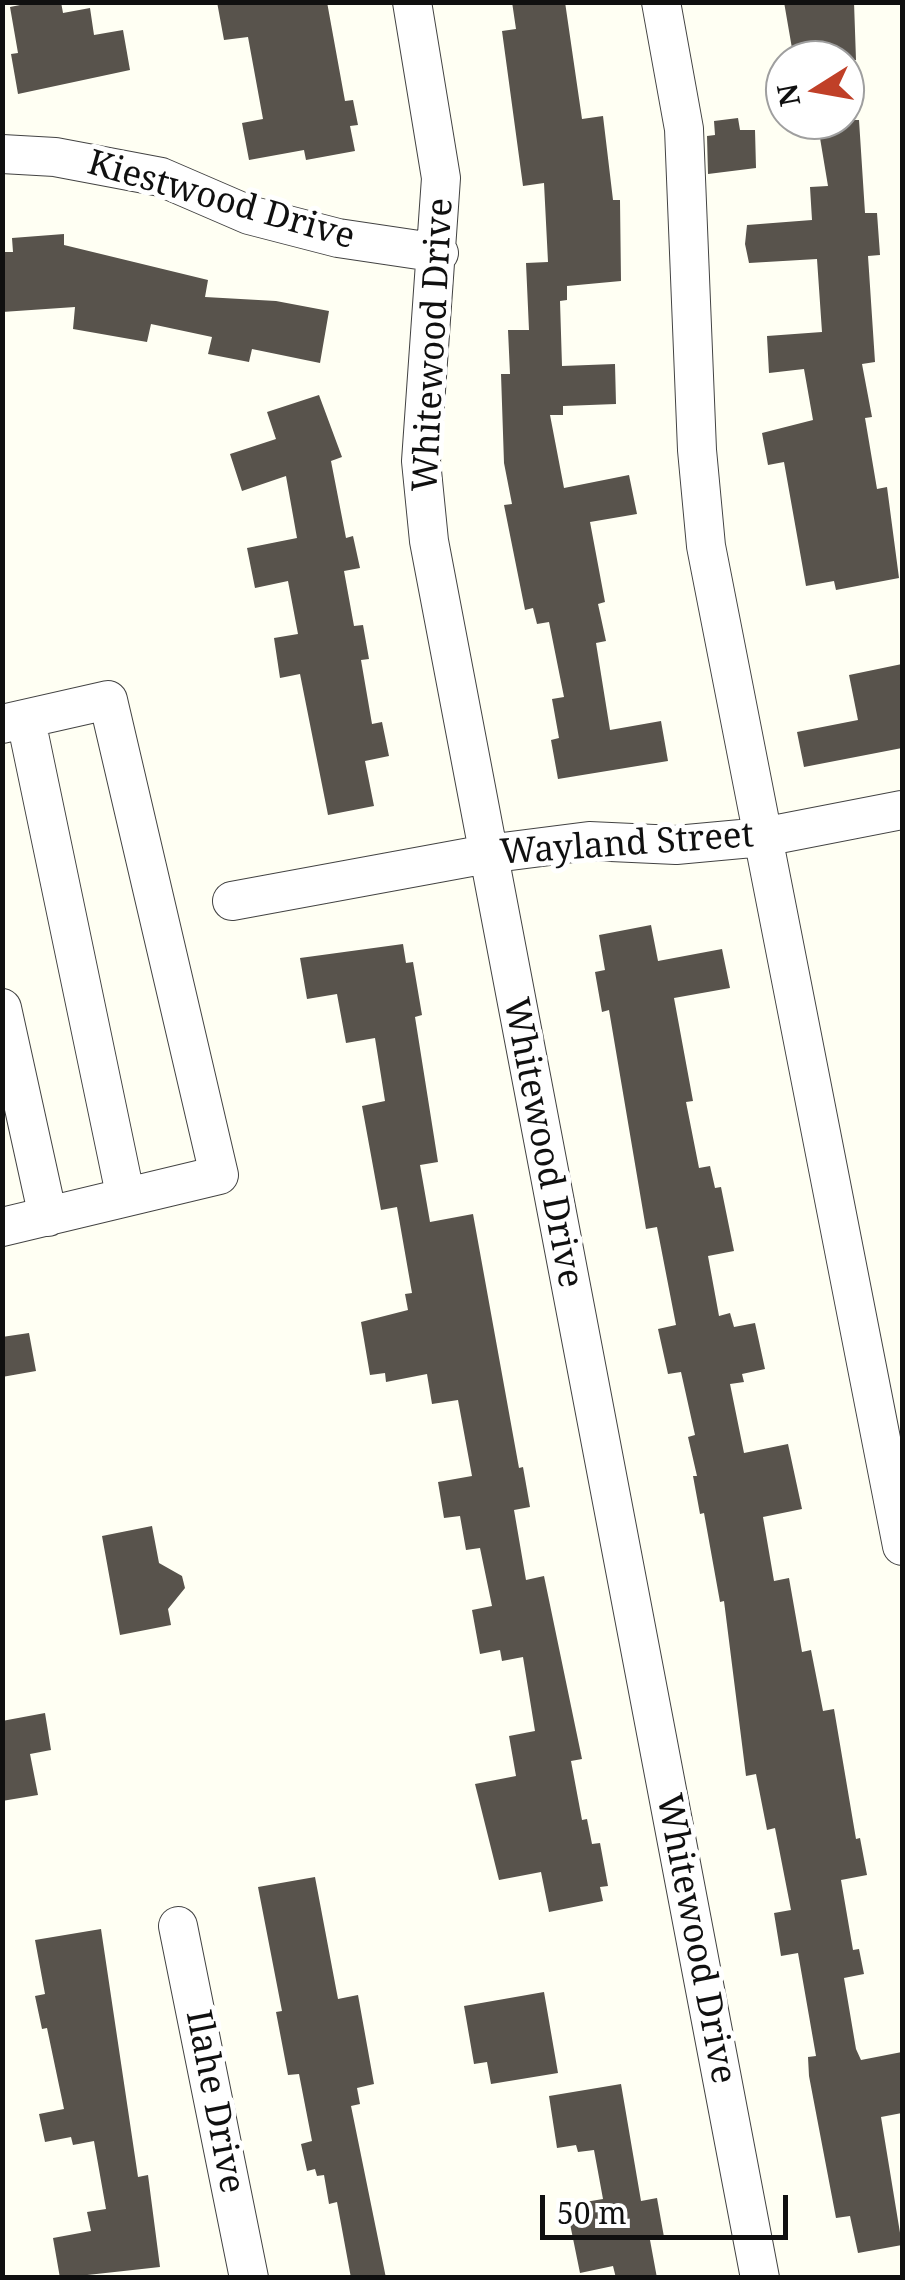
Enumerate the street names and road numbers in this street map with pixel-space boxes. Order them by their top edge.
street label: Kiestwood Drive [83,143,359,259]
street label: Whitewood Drive [405,197,463,493]
street label: Wayland Street [499,815,755,875]
street label: Whitewood Drive [493,995,591,1291]
street label: Whitewood Drive [646,1791,744,2087]
street label: Ilahe Drive [176,2007,252,2197]

